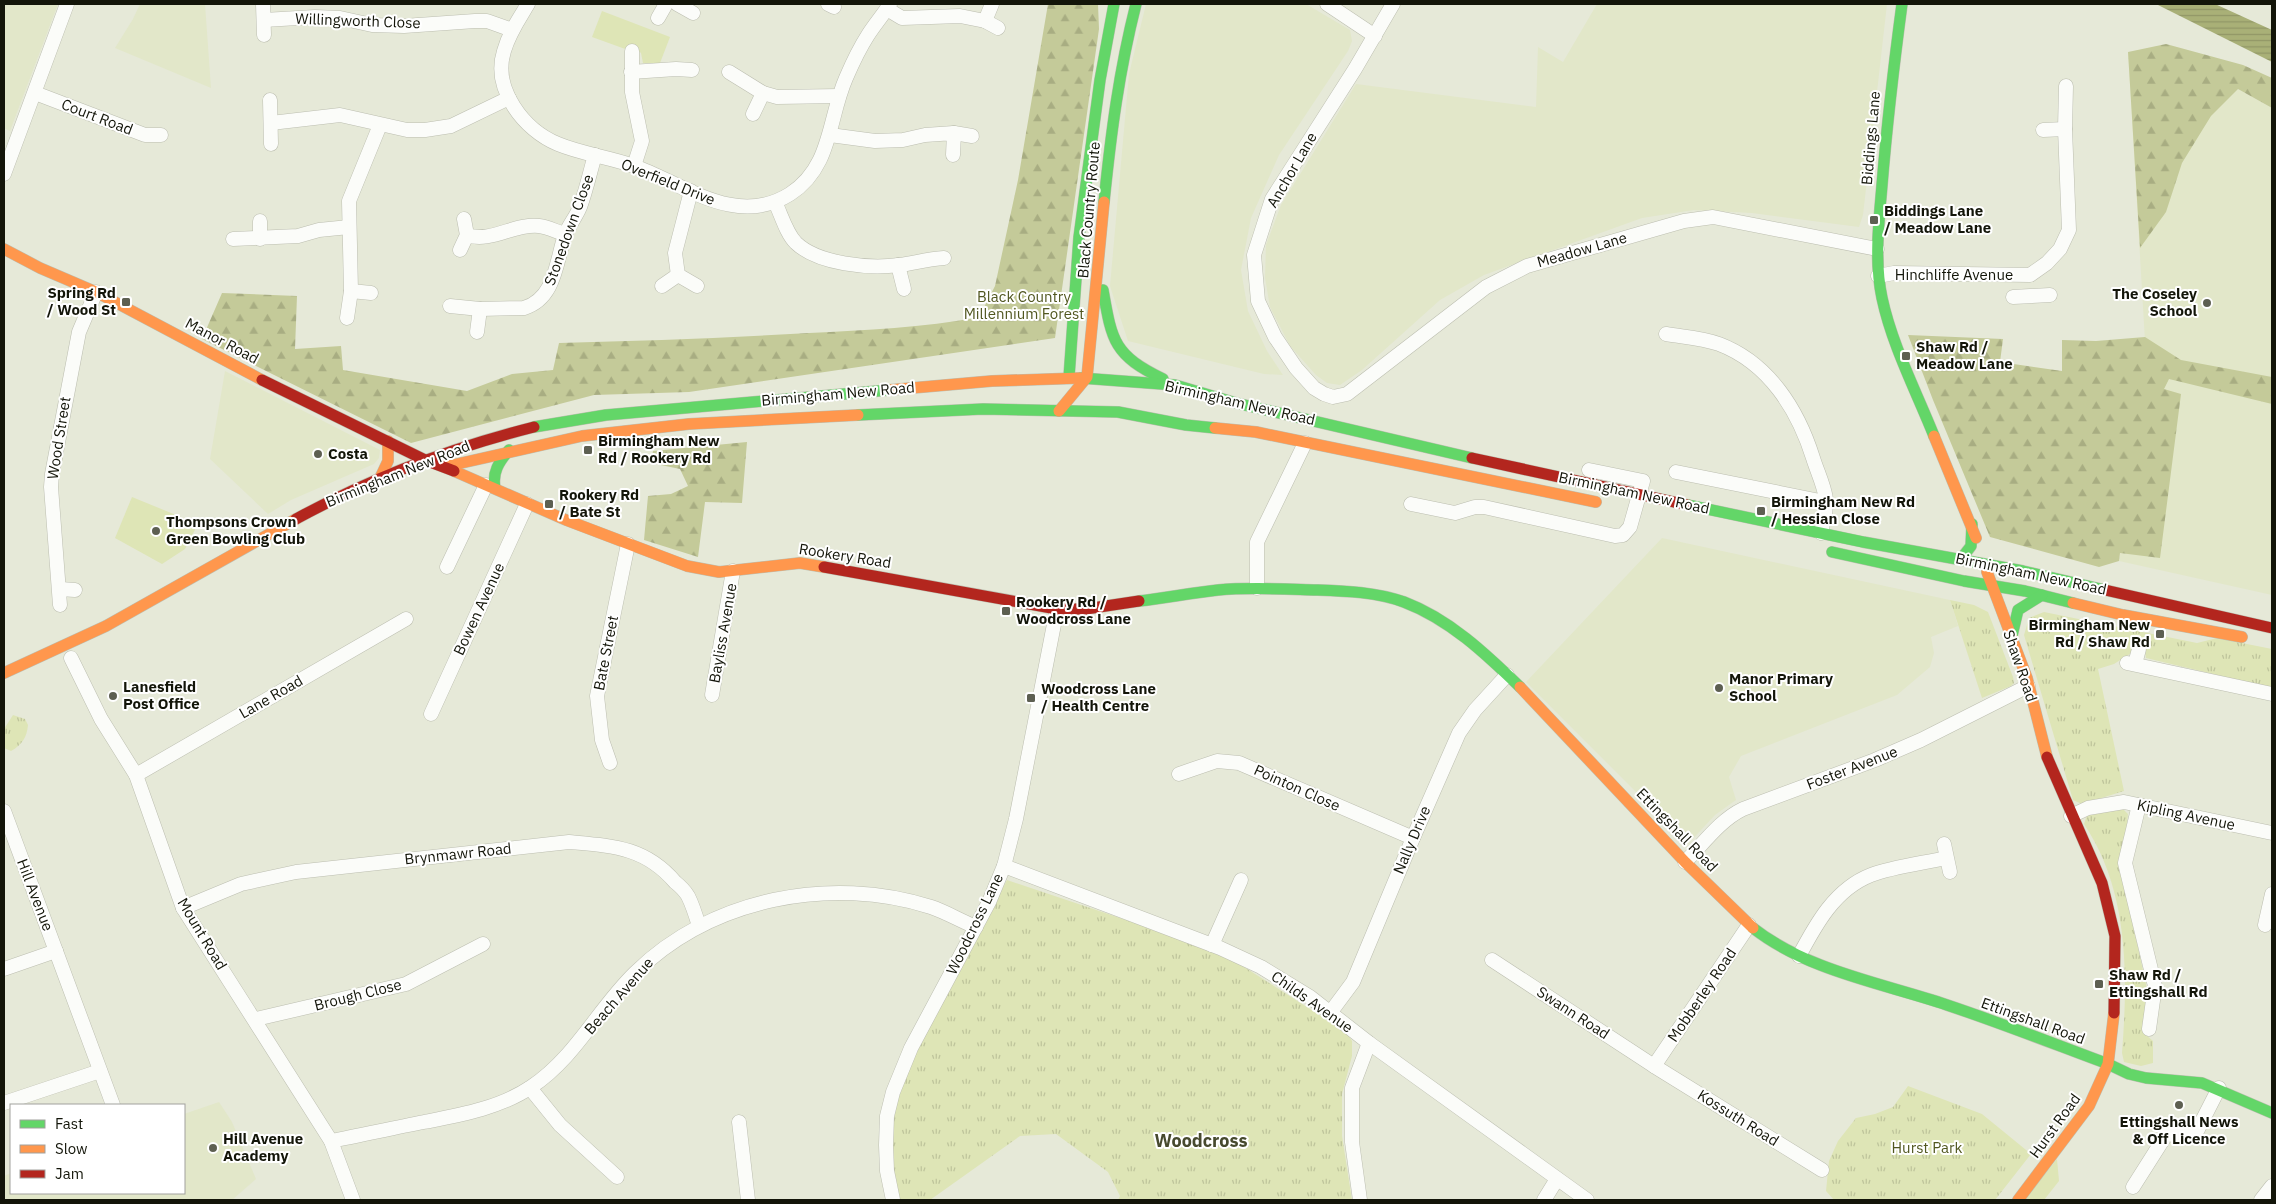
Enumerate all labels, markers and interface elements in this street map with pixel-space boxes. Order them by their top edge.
street label: Willingworth Close [295,9,421,32]
street label: Biddings Lane [1857,90,1884,186]
street label: Court Road [59,94,136,139]
street label: Anchor Lane [1262,129,1321,211]
street label: Black Country Route [1073,141,1104,279]
street label: Overfield Drive [618,154,718,209]
street label: Stonedown Close [540,172,597,288]
place label: Biddings Lane / Meadow Lane [1884,201,1991,237]
marker: Biddings Lane / Meadow Lane [1868,214,1880,226]
street label: Meadow Lane [1535,228,1629,271]
street label: Hinchliffe Avenue [1895,265,2013,284]
place label: Spring Rd / Wood St [47,283,116,319]
place label: The Coseley School [2112,284,2197,320]
park label: Black Country Millennium Forest [964,287,1084,323]
marker: Spring Rd / Wood St [120,296,132,308]
marker: The Coseley School [2201,297,2213,309]
street label: Manor Road [182,313,262,368]
place label: Shaw Rd / Meadow Lane [1916,337,2013,373]
marker: Shaw Rd / Meadow Lane [1900,350,1912,362]
street label: Birmingham New Road [1163,376,1317,429]
street label: Birmingham New Road [761,377,915,410]
street label: Wood Street [43,395,74,481]
place label: Birmingham New Rd / Rookery Rd [598,431,720,467]
street label: Birmingham New Road [323,436,473,511]
place label: Costa [328,444,368,463]
marker: Birmingham New Rd / Rookery Rd [582,444,594,456]
marker: Costa [312,448,324,460]
street label: Birmingham New Road [1557,467,1711,518]
place label: Rookery Rd / Bate St [559,485,639,521]
place label: Birmingham New Rd / Hessian Close [1771,492,1915,528]
marker: Rookery Rd / Bate St [543,498,555,510]
marker: Birmingham New Rd / Hessian Close [1755,505,1767,517]
place label: Thompsons Crown Green Bowling Club [166,512,305,548]
marker: Thompsons Crown Green Bowling Club [150,525,162,537]
street label: Rookery Road [798,539,893,572]
street label: Birmingham New Road [1954,548,2108,599]
street label: Bowen Avenue [449,559,508,658]
street label: Bayliss Avenue [704,581,741,684]
place label: Rookery Rd / Woodcross Lane [1016,592,1131,628]
marker: Rookery Rd / Woodcross Lane [1000,605,1012,617]
street label: Bate Street [589,614,622,692]
place label: Birmingham New Rd / Shaw Rd [2028,615,2150,651]
street label: Shaw Road [1999,627,2042,704]
marker: Birmingham New Rd / Shaw Rd [2154,628,2166,640]
place label: Manor Primary School [1729,669,1833,705]
street label: Lane Road [236,671,306,722]
place label: Lanesfield Post Office [123,677,200,713]
place label: Woodcross Lane / Health Centre [1041,679,1156,715]
marker: Manor Primary School [1713,682,1725,694]
marker: Lanesfield Post Office [107,690,119,702]
marker: Woodcross Lane / Health Centre [1025,692,1037,704]
street label: Foster Avenue [1804,741,1900,794]
street label: Pointon Close [1251,760,1343,815]
street label: Ettingshall Road [1633,784,1722,876]
street label: Kipling Avenue [2135,795,2237,834]
street label: Nally Drive [1389,803,1434,877]
street label: Brynmawr Road [403,838,512,869]
street label: Hill Avenue [13,856,58,934]
street label: Woodcross Lane [942,870,1007,978]
street label: Mount Road [173,894,231,973]
street label: Mobberley Road [1663,944,1740,1045]
street label: Beach Avenue [580,953,657,1038]
place label: Shaw Rd / Ettingshall Rd [2109,965,2208,1001]
street label: Childs Avenue [1268,966,1357,1037]
street label: Brough Close [312,974,404,1015]
marker: Shaw Rd / Ettingshall Rd [2093,978,2105,990]
street label: Swann Road [1533,982,1613,1043]
street label: Ettingshall Road [1979,993,2088,1048]
street label: Kossuth Road [1694,1085,1782,1150]
street label: Hurst Road [2025,1090,2084,1162]
marker: Ettingshall News & Off Licence [2173,1099,2185,1111]
legend [10,1104,185,1194]
place label: Ettingshall News & Off Licence [2120,1112,2239,1148]
text: Fast [55,1114,83,1133]
place label: Hill Avenue Academy [223,1129,303,1165]
district label: Woodcross [1155,1129,1247,1152]
park label: Hurst Park [1892,1138,1963,1157]
text: Slow [55,1139,88,1158]
marker: Hill Avenue Academy [207,1142,219,1154]
text: Jam [55,1164,84,1183]

